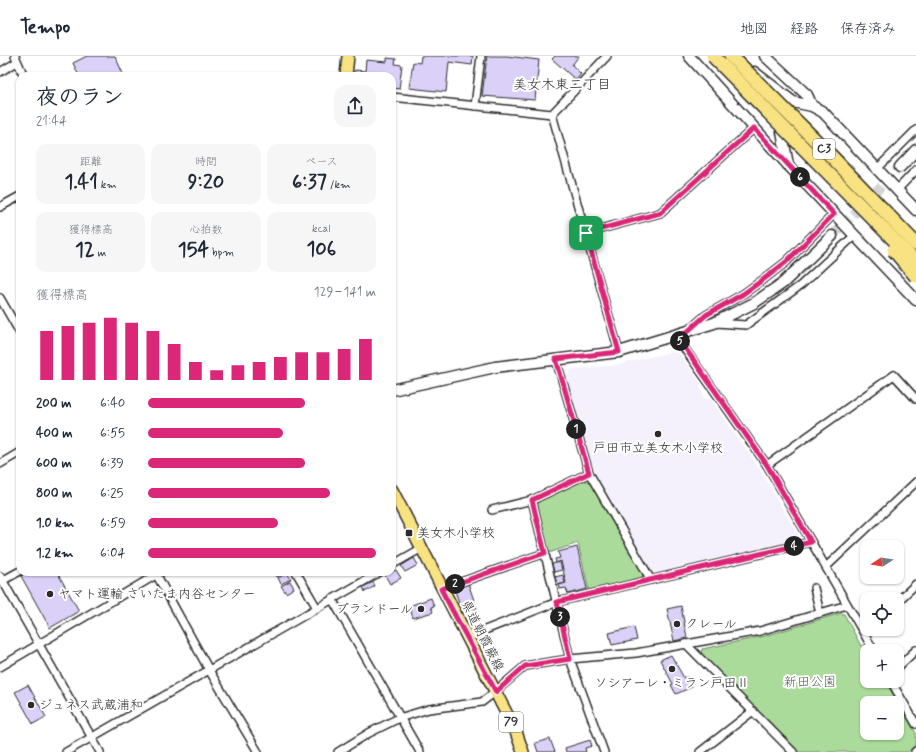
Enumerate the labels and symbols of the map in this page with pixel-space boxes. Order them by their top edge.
district label: 美女木東二丁目 [513,76,611,94]
road number: C3 [813,139,835,159]
pin: 6 [790,167,810,187]
pin [569,216,603,250]
pin: 5 [670,331,690,351]
pin: 1 [566,419,586,439]
marker: 戸田市立美女木小学校 [653,429,663,439]
place label: 戸田市立美女木小学校 [593,440,723,457]
place label: 美女木小学校 [417,525,495,542]
marker: 美女木小学校 [404,528,414,538]
pin: 4 [784,536,804,556]
north arrow [860,540,904,584]
pin: 2 [445,574,465,594]
place label: ヤマト運輸 さいたま内谷センター [58,586,255,603]
marker: ヤマト運輸 さいたま内谷センター [45,589,55,599]
street label: 県道朝霞蕨線 [457,597,508,675]
place label: プランドール [336,601,413,618]
marker: プランドール [416,604,426,614]
pin: 3 [550,607,570,627]
place label: クレール [685,616,737,633]
marker: クレール [672,619,682,629]
marker: ソシアーレ・ミラン戸田Ⅱ [667,664,677,674]
park label: 新田公園 [784,674,836,691]
place label: ソシアーレ・ミラン戸田Ⅱ [595,675,749,692]
place label: ジュネス武蔵浦和 [39,697,143,714]
marker: ジュネス武蔵浦和 [26,700,36,710]
road number: 79 [499,712,523,732]

